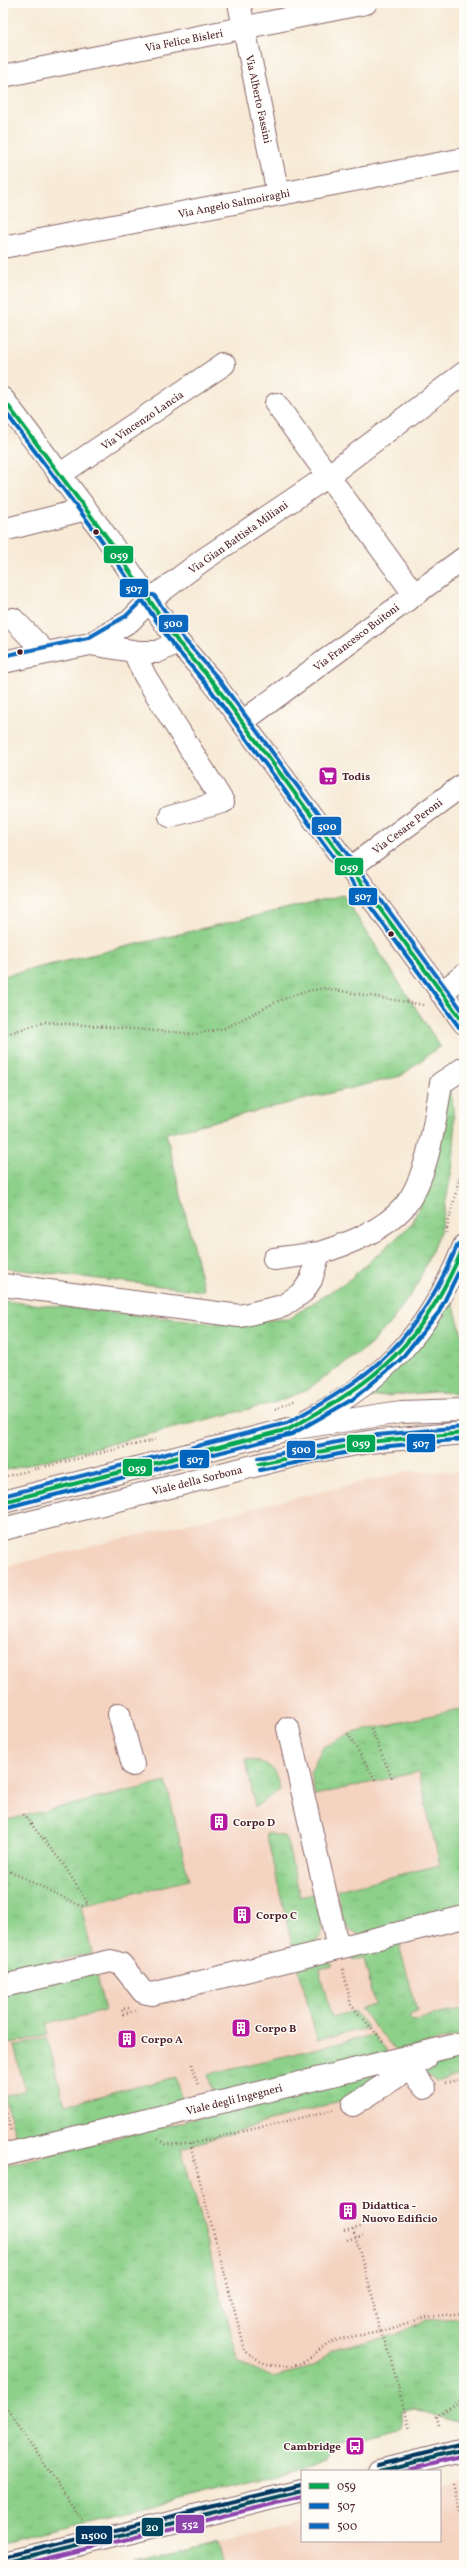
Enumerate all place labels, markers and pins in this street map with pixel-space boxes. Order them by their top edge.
unlabelled marker [91,527,101,537]
unlabelled marker [15,647,25,657]
supermarket icon: Todis [317,765,339,787]
place label: Todis [342,770,370,785]
unlabelled marker [386,929,396,939]
building icon: Corpo D [208,1811,230,1833]
place label: Corpo D [233,1816,275,1831]
building icon: Corpo C [231,1904,253,1926]
place label: Corpo C [256,1909,297,1924]
building icon: Corpo B [230,2017,252,2039]
place label: Corpo B [255,2022,296,2037]
building icon: Corpo A [116,2028,138,2050]
place label: Corpo A [141,2033,183,2048]
place label: Didattica - Nuovo Edificio [362,2199,438,2227]
building icon: Didattica - Nuovo Edificio [337,2200,359,2222]
bus stop icon: Cambridge [344,2435,366,2457]
place label: Cambridge [283,2440,341,2455]

